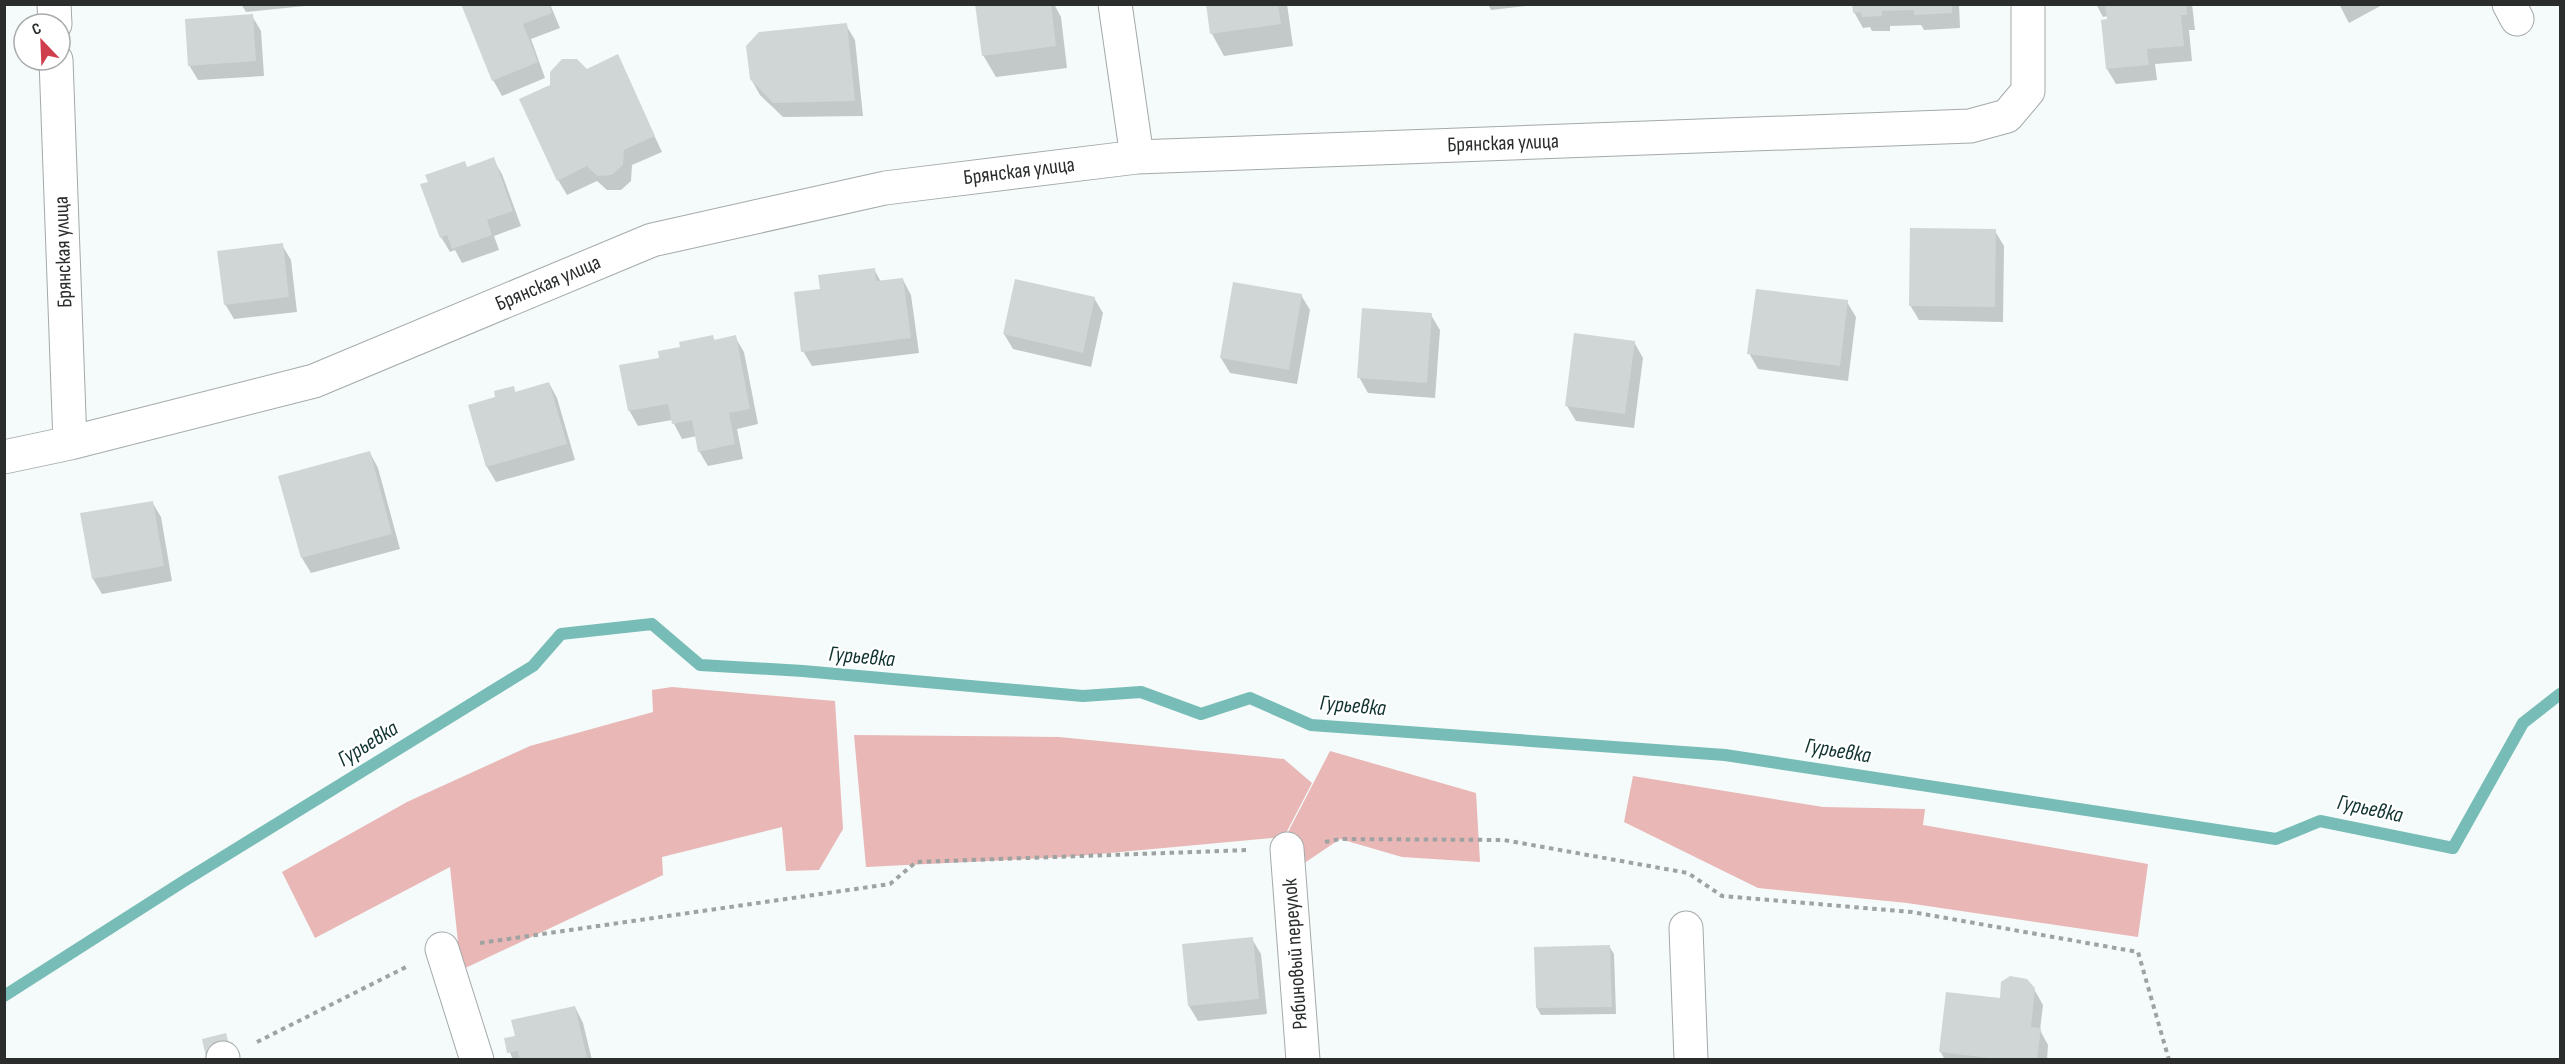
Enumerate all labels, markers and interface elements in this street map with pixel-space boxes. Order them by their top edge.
north arrow [12,12,72,72]
text: С [29,19,44,40]
street label: Брянская улица [1447,129,1559,157]
street label: Брянская улица [962,152,1076,190]
street label: Брянская улица [49,196,77,308]
street label: Брянская улица [492,250,604,316]
water label: Гурьевка [828,641,896,673]
water label: Гурьевка [1319,690,1387,722]
water label: Гурьевка [333,715,403,773]
water label: Гурьевка [1803,732,1873,770]
water label: Гурьевка [2335,789,2405,829]
street label: Рябиновый переулок [1277,878,1313,1030]

